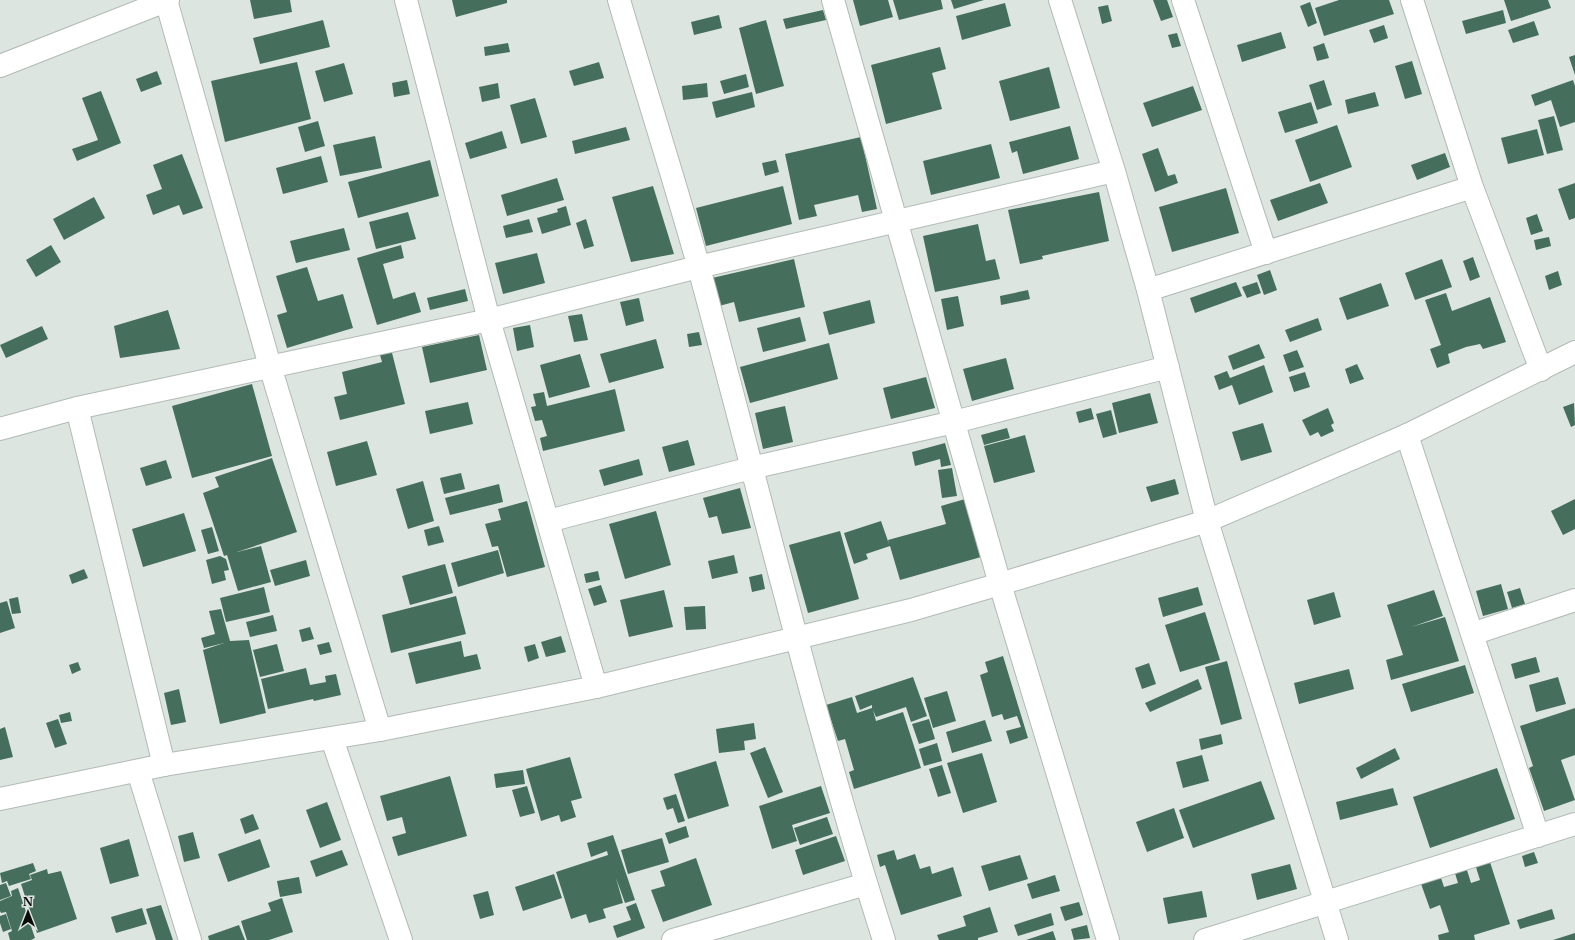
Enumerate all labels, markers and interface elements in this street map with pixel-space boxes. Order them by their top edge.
north arrow [8,892,48,932]
text: N [23,895,34,909]

